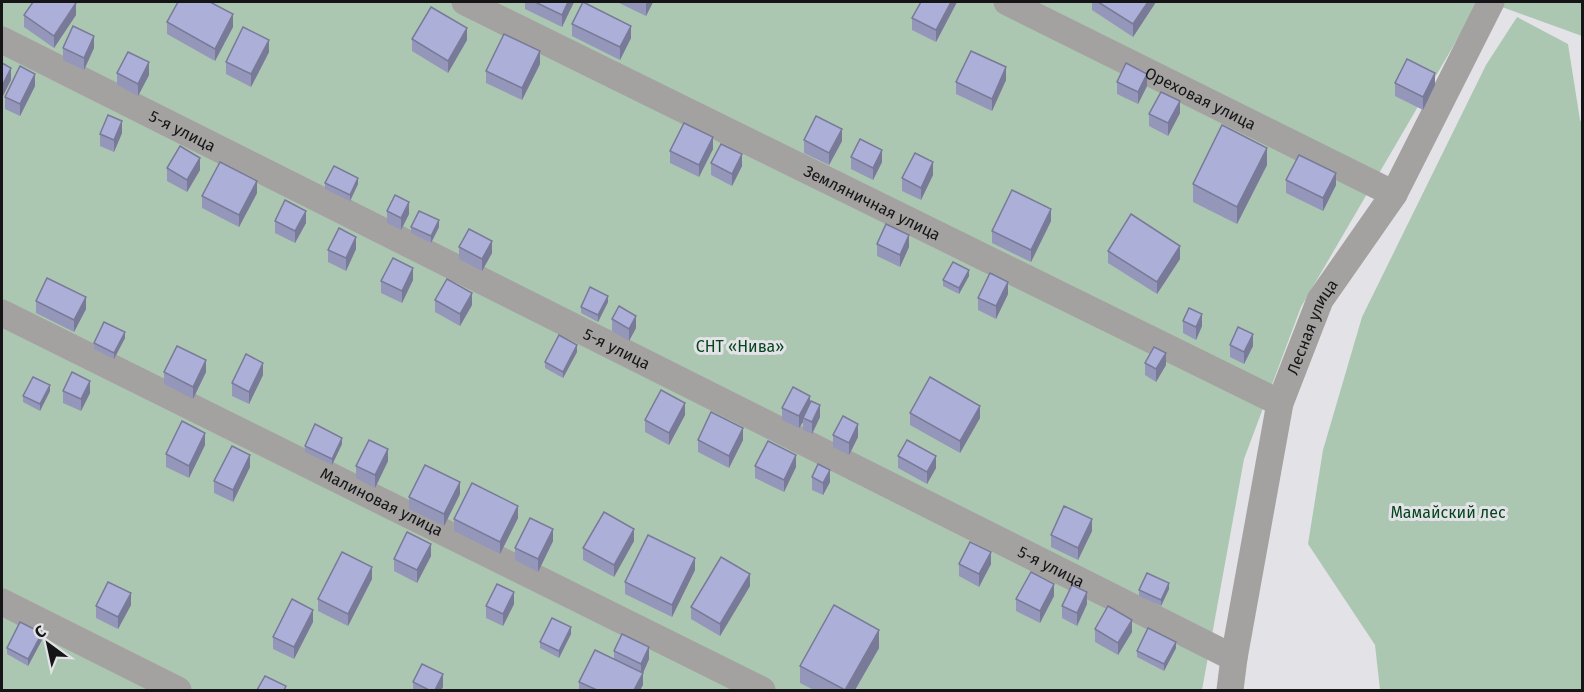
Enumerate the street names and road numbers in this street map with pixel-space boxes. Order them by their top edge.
street label: Ореховая улица [1142,63,1259,134]
street label: 5-я улица [146,106,219,156]
street label: Земляничная улица [801,161,944,244]
street label: Лесная улица [1283,276,1342,378]
street label: 5-я улица [580,324,653,374]
street label: Малиновая улица [317,464,446,540]
street label: 5-я улица [1015,542,1088,591]

